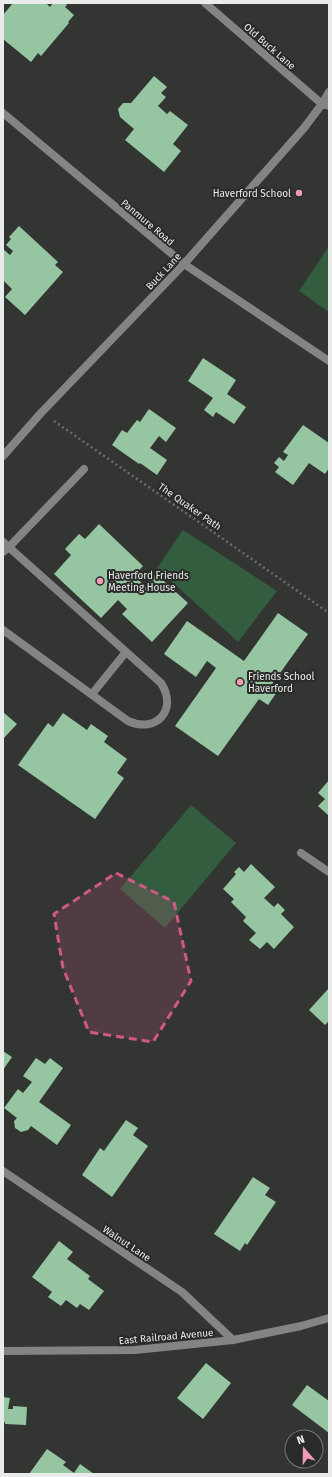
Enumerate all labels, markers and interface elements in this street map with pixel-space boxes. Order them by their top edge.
street label: Old Buck Lane [241,21,298,72]
place label: Haverford School [213,188,291,200]
marker: Haverford School [294,188,304,198]
street label: Panmure Road [118,197,176,248]
street label: Buck Lane [144,251,184,293]
street label: The Quaker Path [155,481,223,533]
place label: Haverford Friends Meeting House [108,570,189,594]
marker: Haverford Friends Meeting House [95,576,105,586]
place label: Friends School Haverford [248,671,315,695]
marker: Friends School Haverford [235,677,245,687]
street label: Walnut Lane [100,1223,153,1264]
street label: East Railroad Avenue [118,1327,214,1347]
north arrow [284,1429,324,1469]
text: N [295,1433,306,1447]

